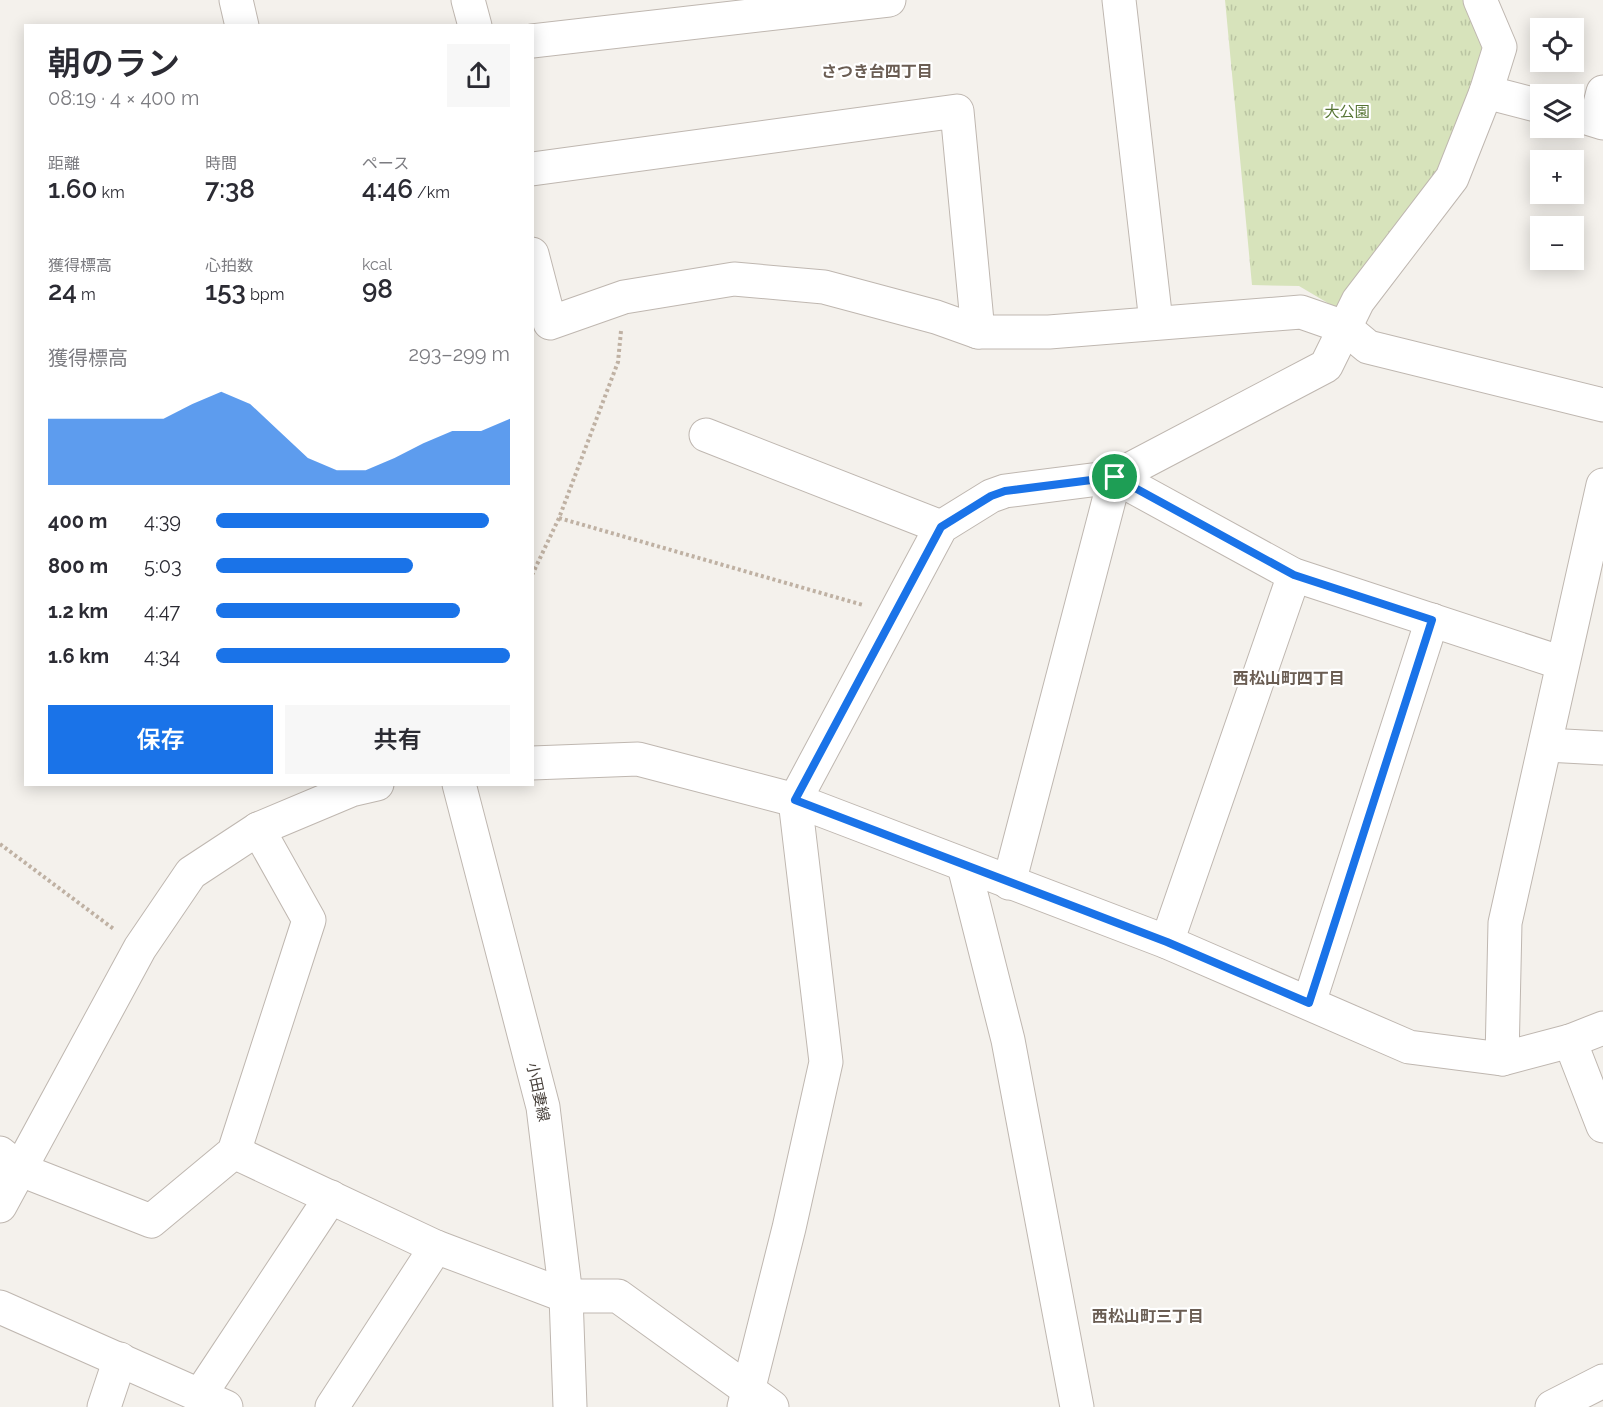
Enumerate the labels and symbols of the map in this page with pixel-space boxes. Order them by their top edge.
district label: さつき台四丁目 [821,62,933,81]
park label: 大公園 [1324,103,1370,121]
pin [1089,451,1140,502]
district label: 西松山町四丁目 [1233,669,1345,688]
street label: 小田妻線 [523,1061,553,1123]
district label: 西松山町三丁目 [1092,1307,1204,1326]

